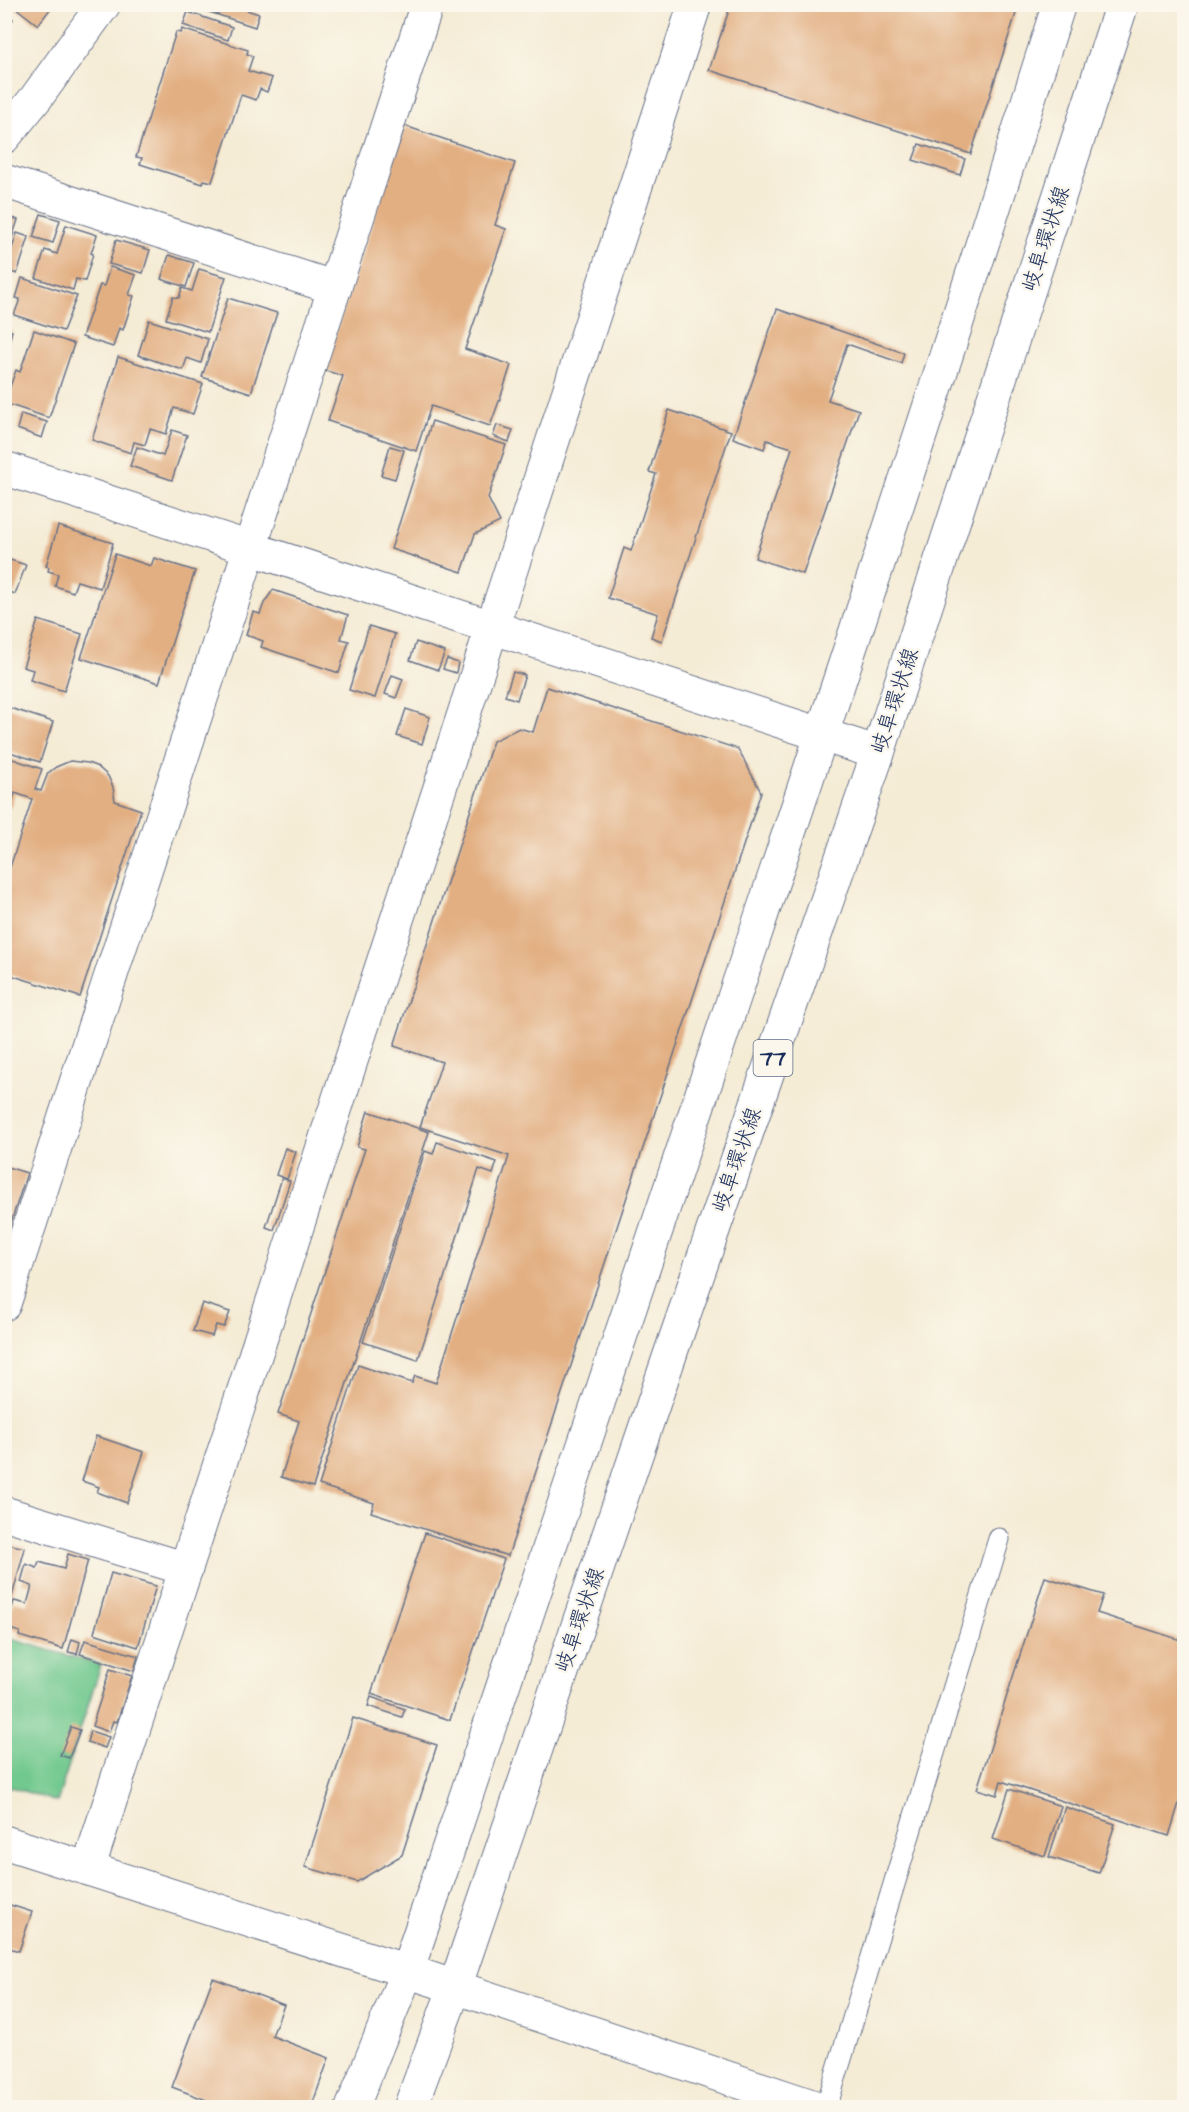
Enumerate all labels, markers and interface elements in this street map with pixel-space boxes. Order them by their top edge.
street label: 岐阜環状線 [1014,182,1078,296]
street label: 岐阜環状線 [863,644,927,758]
road number: 77 [754,1040,792,1076]
street label: 岐阜環状線 [704,1103,770,1217]
street label: 岐阜環状線 [547,1563,613,1677]

